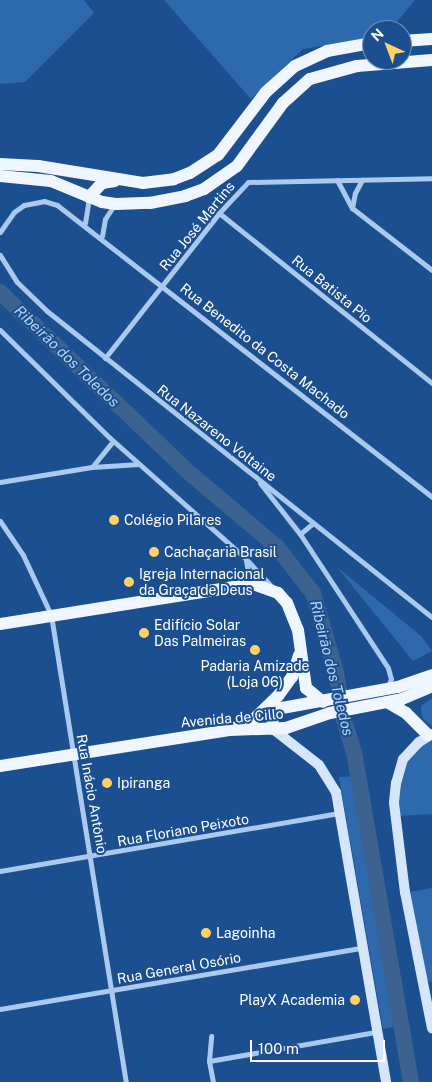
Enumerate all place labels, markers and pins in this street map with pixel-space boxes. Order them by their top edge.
place label: Colégio Pilares [124,512,222,528]
marker: Colégio Pilares [108,514,120,526]
place label: Cachaçaria Brasil [164,544,277,560]
marker: Cachaçaria Brasil [148,546,160,558]
place label: Igreja Internacional da Graça de Deus [139,566,265,598]
marker: Igreja Internacional da Graça de Deus [123,576,135,588]
place label: Edifício Solar Das Palmeiras [154,617,246,650]
marker: Edifício Solar Das Palmeiras [138,627,150,639]
marker: Padaria Amizade (Loja 06) [249,644,261,656]
place label: Padaria Amizade (Loja 06) [200,658,310,690]
place label: Ipiranga [117,775,170,791]
marker: Ipiranga [101,777,113,789]
place label: Lagoinha [216,925,275,941]
marker: Lagoinha [200,927,212,939]
place label: PlayX Academia [239,992,345,1008]
marker: PlayX Academia [349,994,361,1006]

